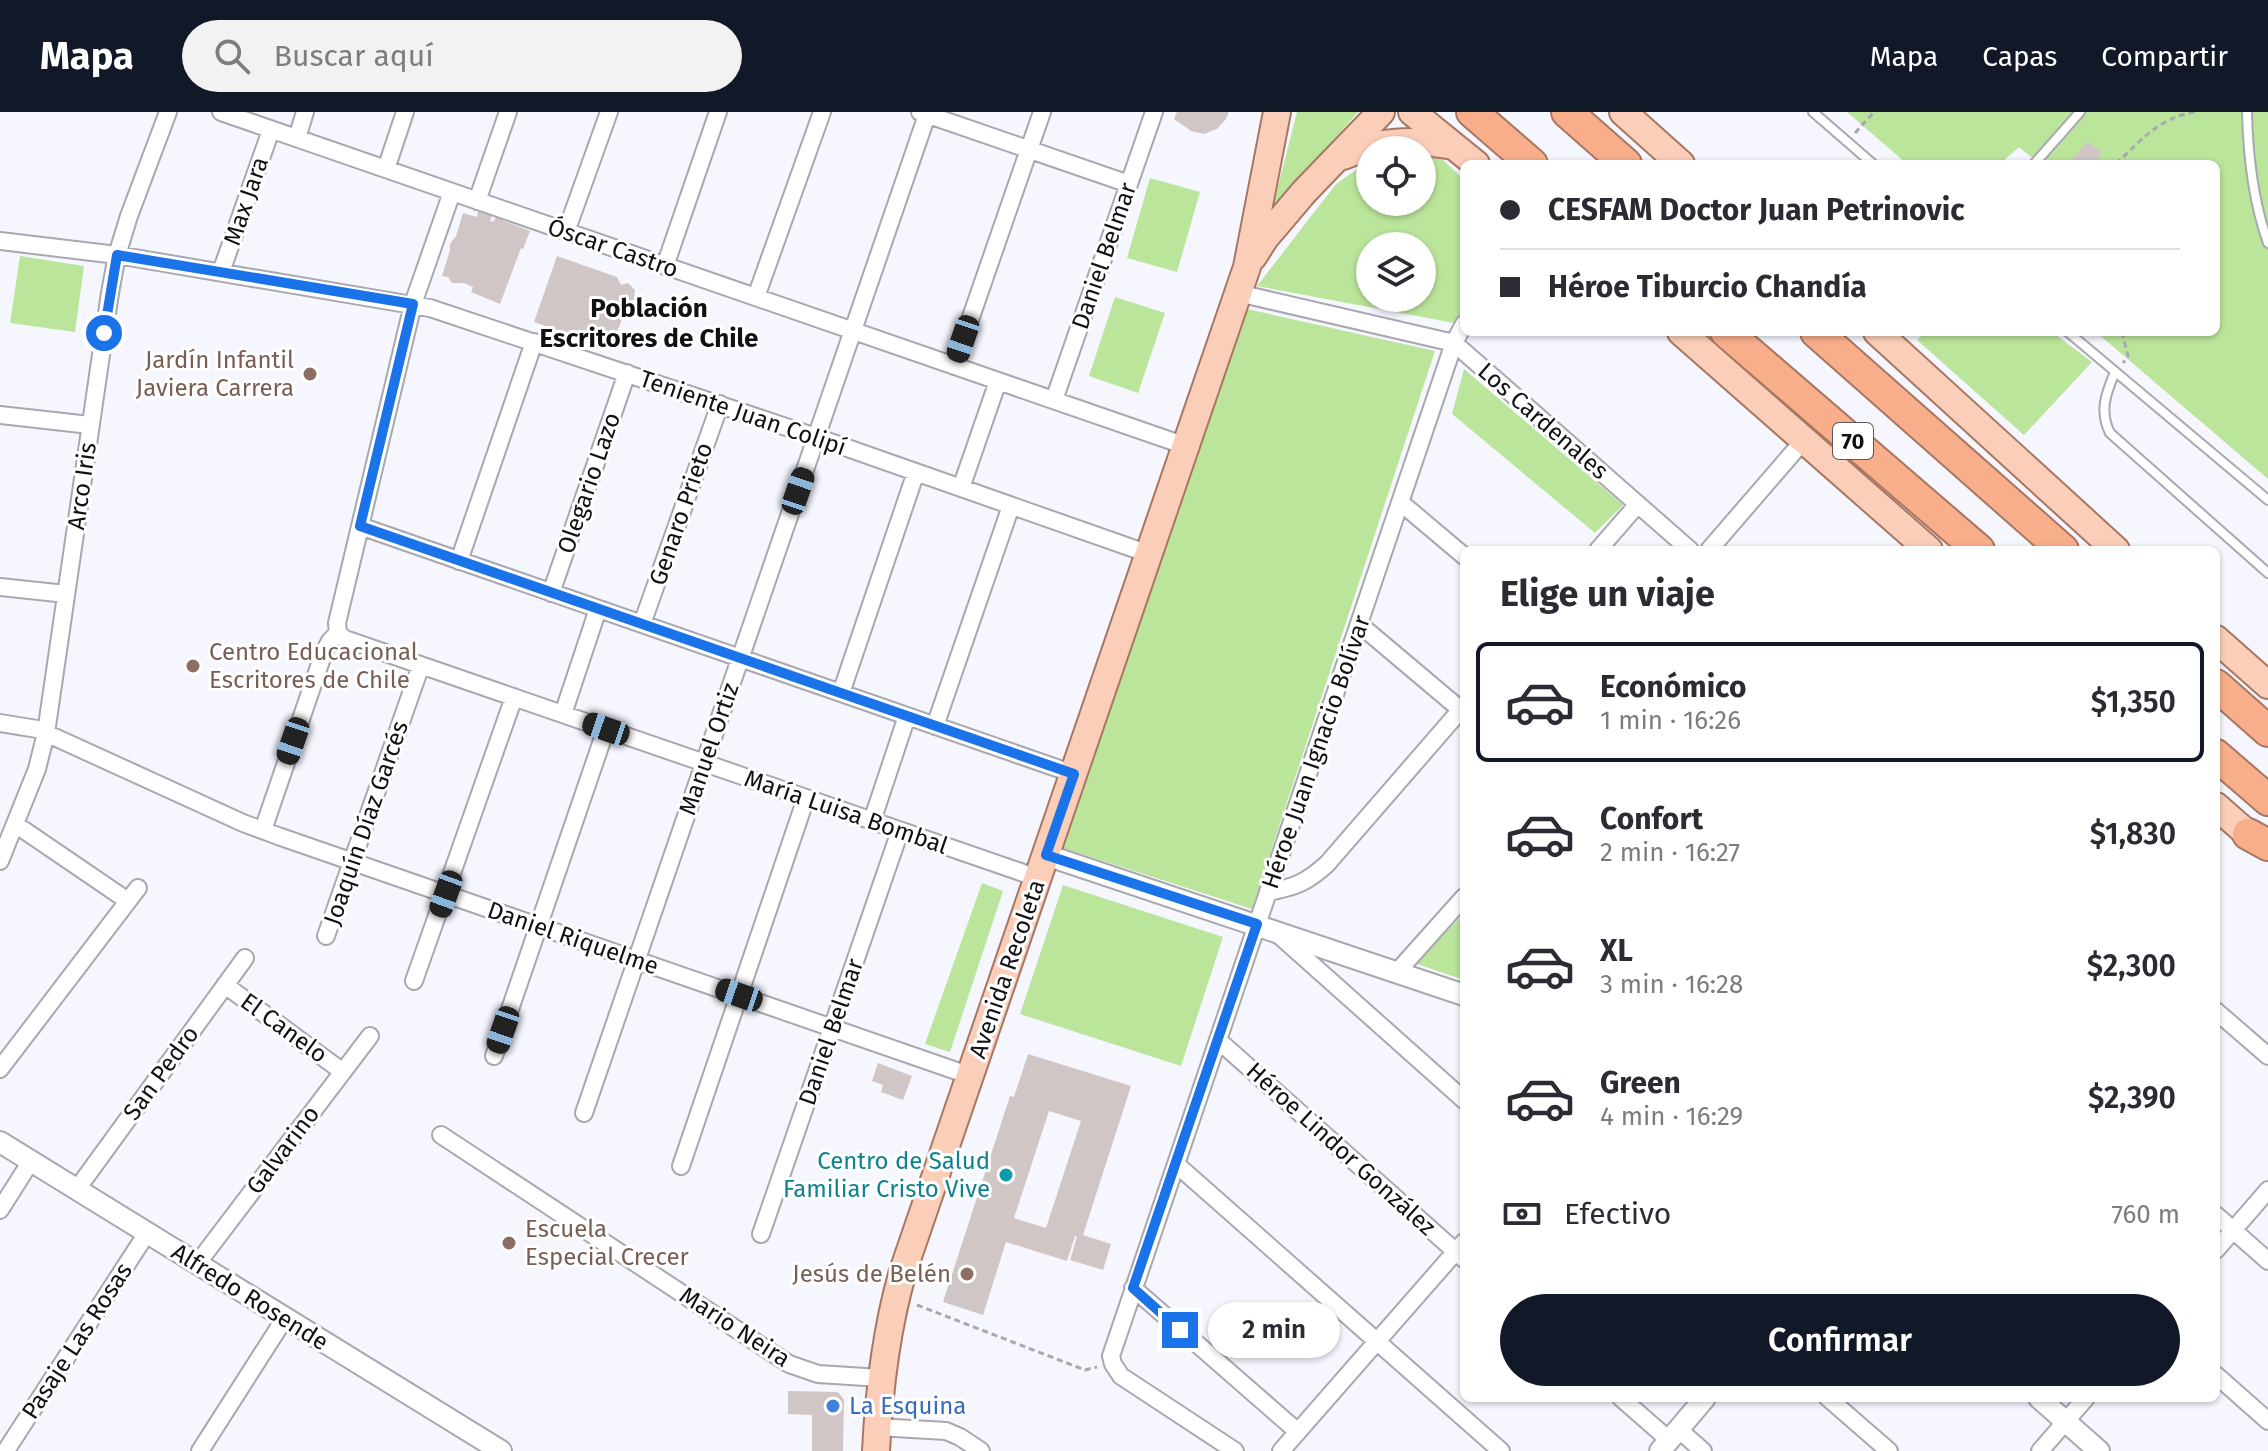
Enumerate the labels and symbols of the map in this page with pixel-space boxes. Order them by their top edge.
street label: Max Jara [218,153,274,249]
street label: Daniel Belmar [1066,178,1142,333]
street label: Óscar Castro [544,212,682,283]
district label: Población Escritores de Chile [540,293,758,354]
car [944,312,982,366]
route start [86,315,122,351]
place label: Jardín Infantil Javiera Carrera [136,346,294,402]
street label: Los Cardenales [1472,357,1614,485]
marker: Jardín Infantil Javiera Carrera [301,365,319,383]
street label: Teniente Juan Colipí [636,365,850,462]
street label: Olegario Lazo [552,409,626,557]
road number: 70 [1833,423,1873,459]
street label: Genaro Prieto [643,439,719,589]
street label: Arco Iris [62,440,102,532]
car [779,464,817,518]
street label: Héroe Juan Ignacio Bolívar [1256,611,1376,893]
place label: Centro Educacional Escritores de Chile [209,638,418,694]
marker: Centro Educacional Escritores de Chile [184,657,202,675]
street label: Manuel Ortiz [673,679,745,819]
car [579,710,633,748]
car [274,714,312,768]
street label: Joaquín Díaz Garcés [318,717,414,929]
street label: María Luisa Bombal [741,764,951,860]
car [427,867,465,921]
street label: Avenida Recoleta [963,876,1051,1062]
street label: Daniel Riquelme [484,896,662,980]
street label: Daniel Belmar [793,954,869,1109]
car [712,976,766,1014]
street label: El Canelo [235,987,333,1069]
car [484,1003,522,1057]
street label: San Pedro [117,1020,205,1126]
street label: Héroe Lindor González [1241,1057,1441,1241]
street label: Galvarino [241,1100,325,1200]
place label: Centro de Salud Familiar Cristo Vive [783,1147,990,1203]
marker: Centro de Salud Familiar Cristo Vive [997,1166,1015,1184]
place label: Escuela Especial Crecer [525,1215,689,1271]
marker: Escuela Especial Crecer [500,1234,518,1252]
street label: Alfredo Rosende [167,1238,333,1356]
street label: Pasaje Las Rosas [16,1258,138,1424]
place label: Jesús de Belén [792,1260,951,1288]
marker: Jesús de Belén [958,1265,976,1283]
street label: Mario Neira [675,1281,795,1373]
callout: 2 min [1208,1302,1340,1358]
route end [1162,1312,1198,1348]
place label: La Esquina [849,1392,966,1420]
marker: La Esquina [824,1397,842,1415]

